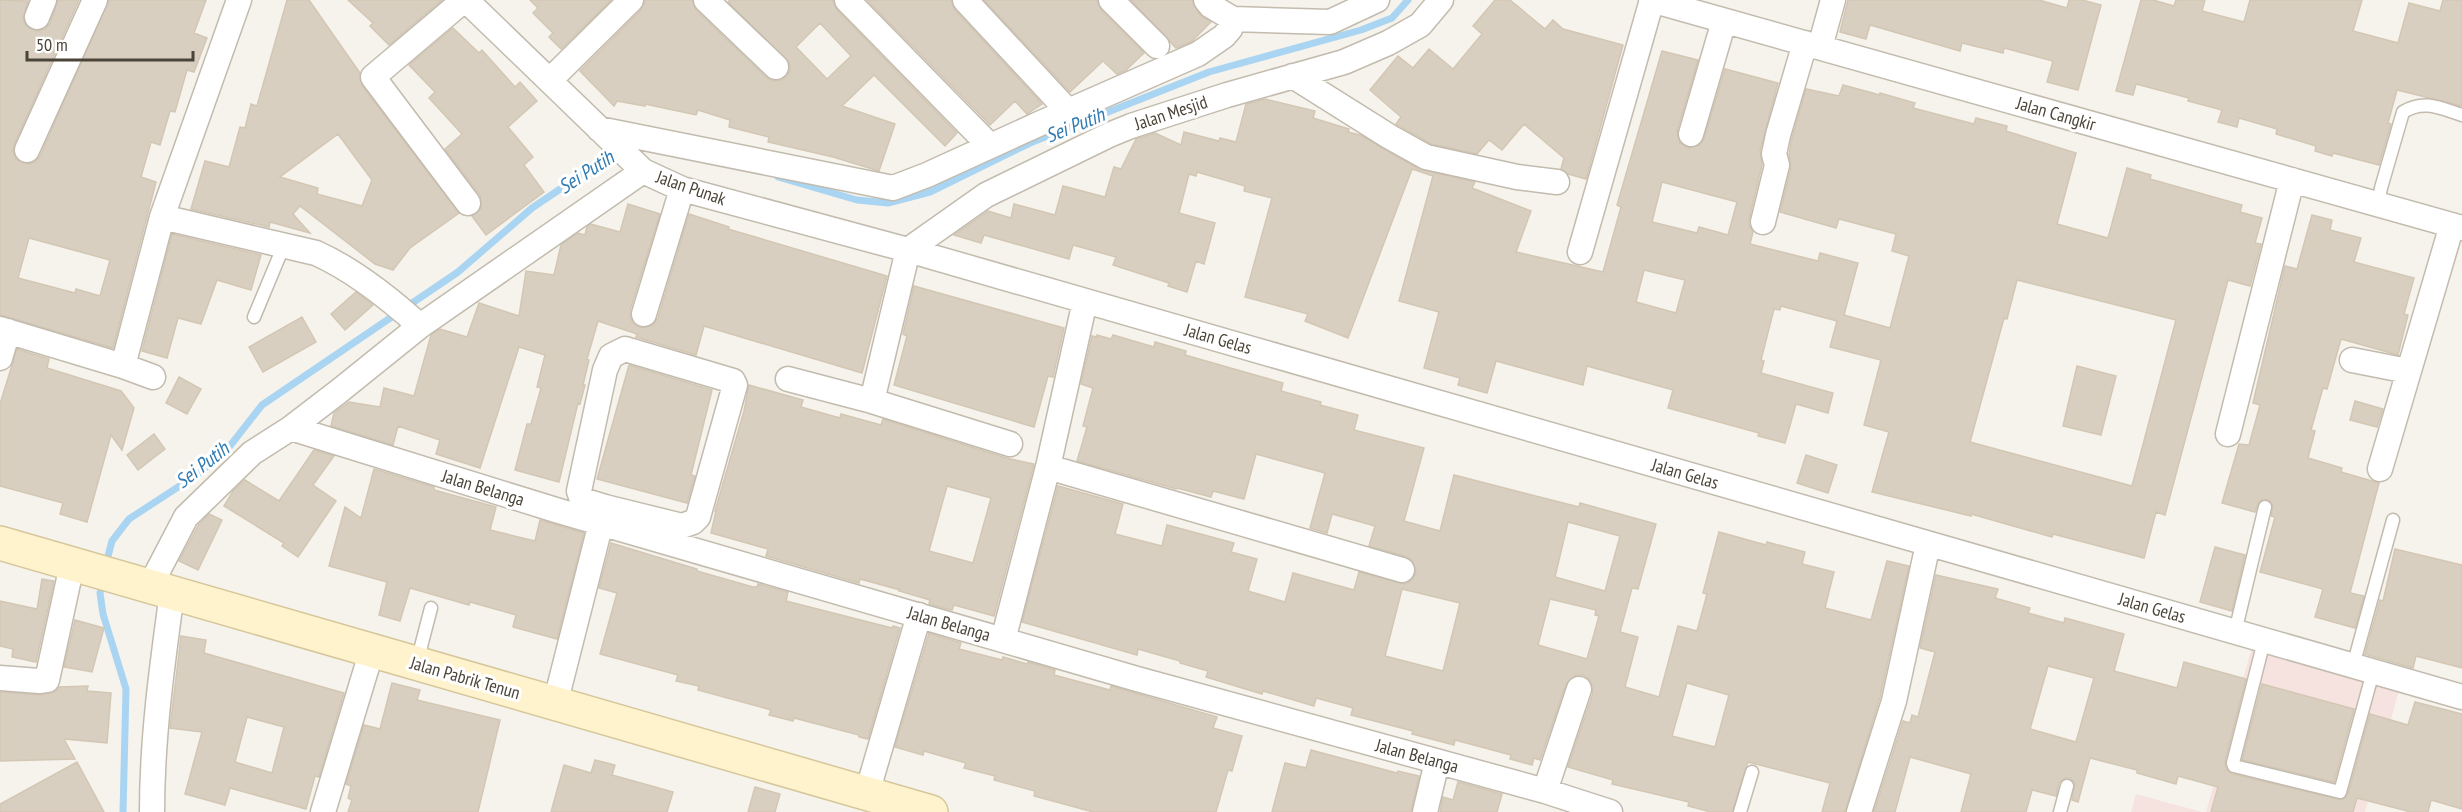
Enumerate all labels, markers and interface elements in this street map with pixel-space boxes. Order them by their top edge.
scale bar [27,24,194,62]
text: 50 m [36,33,68,56]
street label: Jalan Mesjid [1131,90,1210,135]
street label: Jalan Cangkir [2013,91,2098,136]
water label: Sei Putih [1042,101,1109,149]
water label: Sei Putih [553,144,620,200]
street label: Jalan Punak [652,165,729,210]
street label: Jalan Gelas [1181,318,1254,359]
water label: Sei Putih [170,435,235,494]
street label: Jalan Gelas [1648,453,1721,494]
street label: Jalan Belanga [438,464,527,511]
street label: Jalan Gelas [2115,587,2188,628]
street label: Jalan Belanga [904,600,993,646]
street label: Jalan Pabrik Tenun [407,651,523,704]
street label: Jalan Belanga [1372,733,1461,778]

